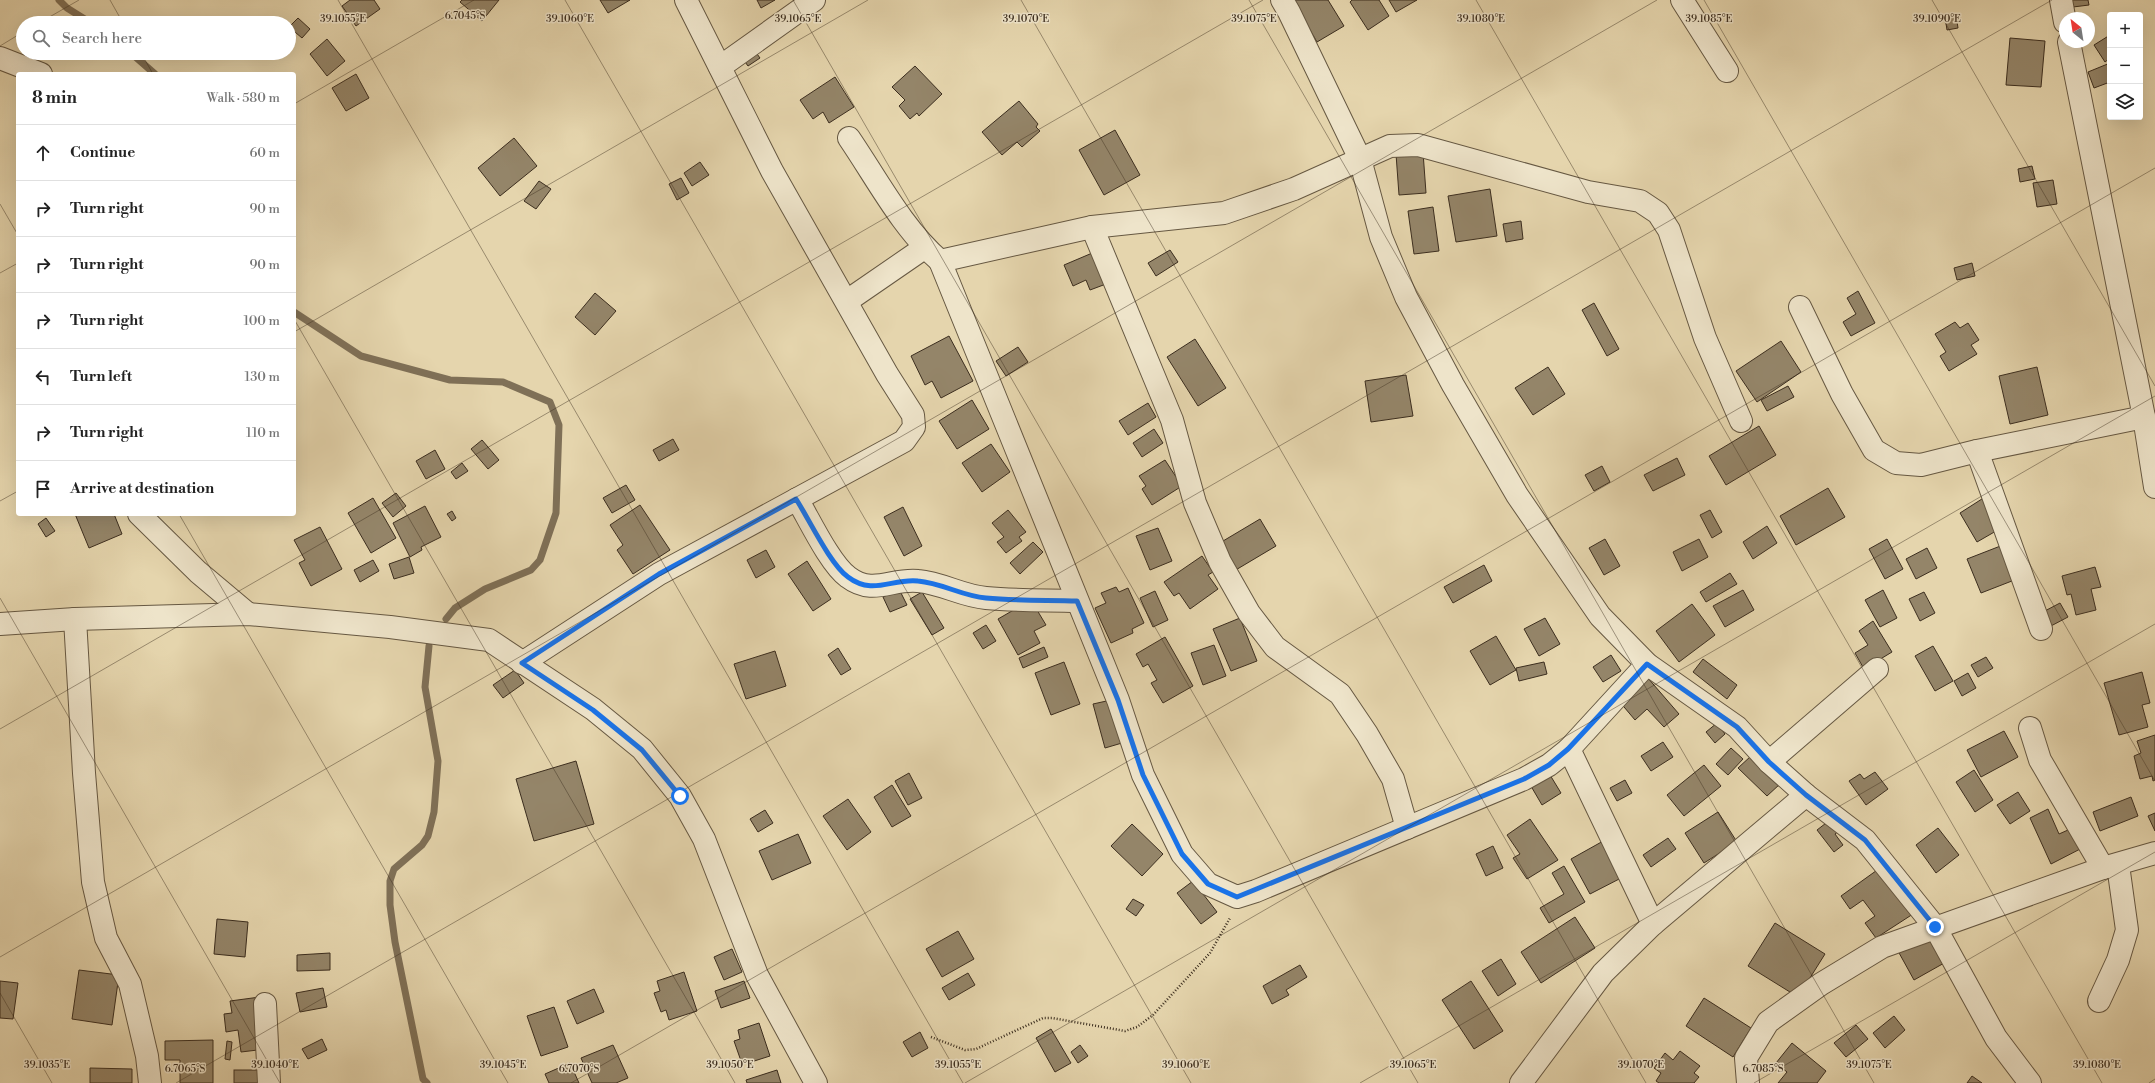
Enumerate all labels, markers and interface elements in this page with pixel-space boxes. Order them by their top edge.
text: 6.7045°S [445,10,486,22]
north arrow [2059,12,2095,48]
map controls [2107,12,2143,120]
button: + [2107,12,2143,48]
text: 39.1055°E [320,13,366,25]
text: 39.1060°E [546,13,594,25]
text: 39.1065°E [775,13,821,25]
text: 39.1070°E [1003,13,1049,25]
text: 39.1075°E [1231,13,1277,25]
text: 39.1080°E [1457,13,1505,25]
text: 39.1085°E [1686,13,1732,25]
text: 39.1090°E [1913,13,1961,25]
search box [16,16,296,60]
icon: search [30,27,52,49]
text: Search here [62,29,142,48]
button: − [2107,48,2143,84]
button: layers [2107,84,2143,120]
text: 8 min [32,87,77,109]
text: Walk · 580 m [206,90,280,106]
icon: ahead [32,142,54,164]
text: Continue [70,143,135,162]
text: 60 m [249,145,280,161]
icon: right [32,198,54,220]
text: Turn right [70,199,144,218]
text: 90 m [249,201,280,217]
icon: right [32,254,54,276]
text: Turn right [70,255,144,274]
text: 90 m [249,257,280,273]
icon: right [32,310,54,332]
text: Turn right [70,311,144,330]
text: 100 m [244,313,280,329]
icon: left [32,366,54,388]
text: Turn left [70,367,132,386]
text: 130 m [245,369,280,385]
icon: right [32,422,54,444]
text: Turn right [70,423,144,442]
text: 110 m [246,425,280,441]
icon: arrive [32,478,54,500]
text: Arrive at destination [70,479,214,498]
route start [671,787,689,805]
route end [1926,918,1944,936]
text: 39.1035°E [24,1059,70,1071]
text: 39.1040°E [251,1059,299,1071]
text: 39.1045°E [480,1059,526,1071]
text: 39.1050°E [706,1059,754,1071]
text: 39.1055°E [935,1059,981,1071]
text: 39.1060°E [1162,1059,1210,1071]
text: 39.1065°E [1390,1059,1436,1071]
text: 39.1070°E [1618,1059,1664,1071]
text: 39.1075°E [1846,1059,1892,1071]
text: 39.1080°E [2073,1059,2121,1071]
text: 6.7065°S [165,1063,206,1075]
text: 6.7070°S [559,1063,599,1075]
text: 6.7085°S [1743,1063,1784,1075]

